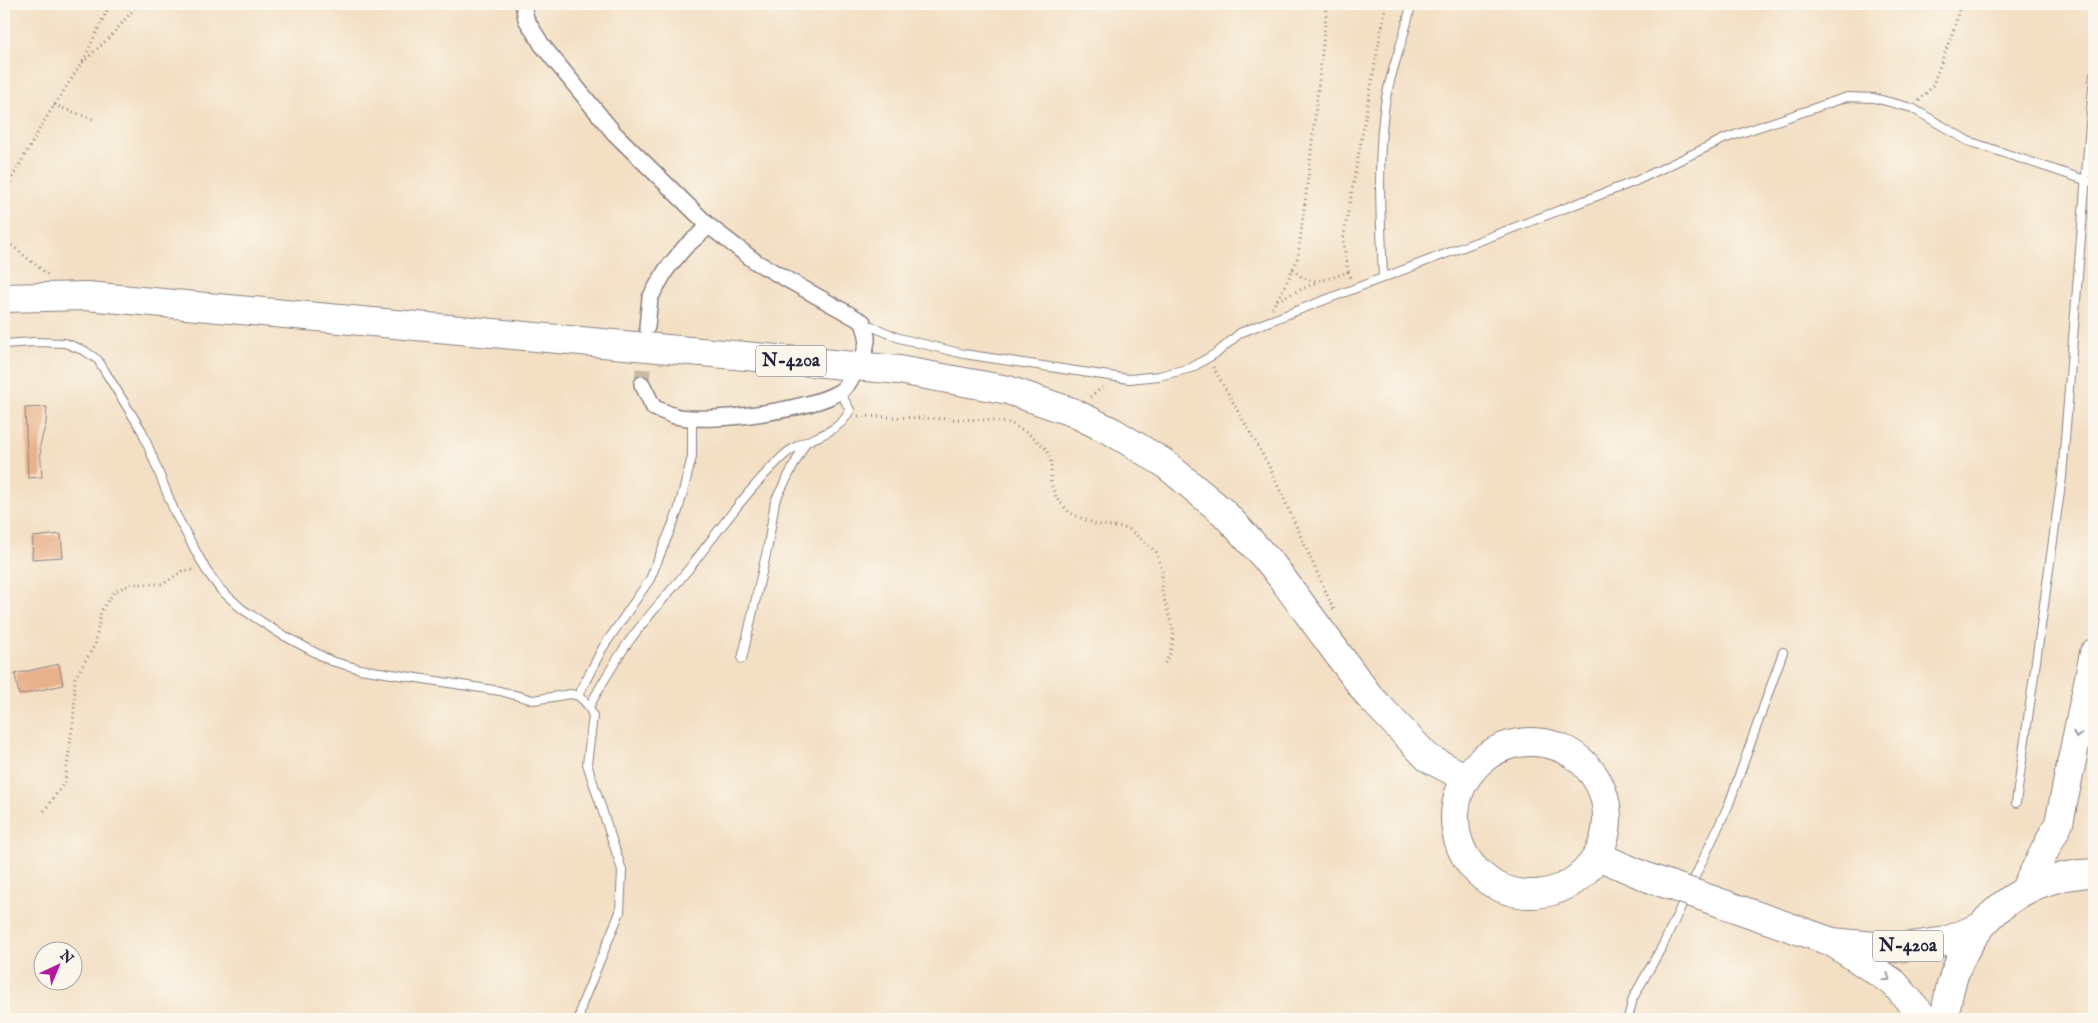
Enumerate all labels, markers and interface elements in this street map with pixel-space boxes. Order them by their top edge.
road number: N-420a [756,346,826,376]
one-way arrow [2072,730,2083,739]
road number: N-420a [1873,930,1943,961]
north arrow [32,940,82,990]
text: N [55,946,77,968]
one-way arrow [1882,972,1891,982]

